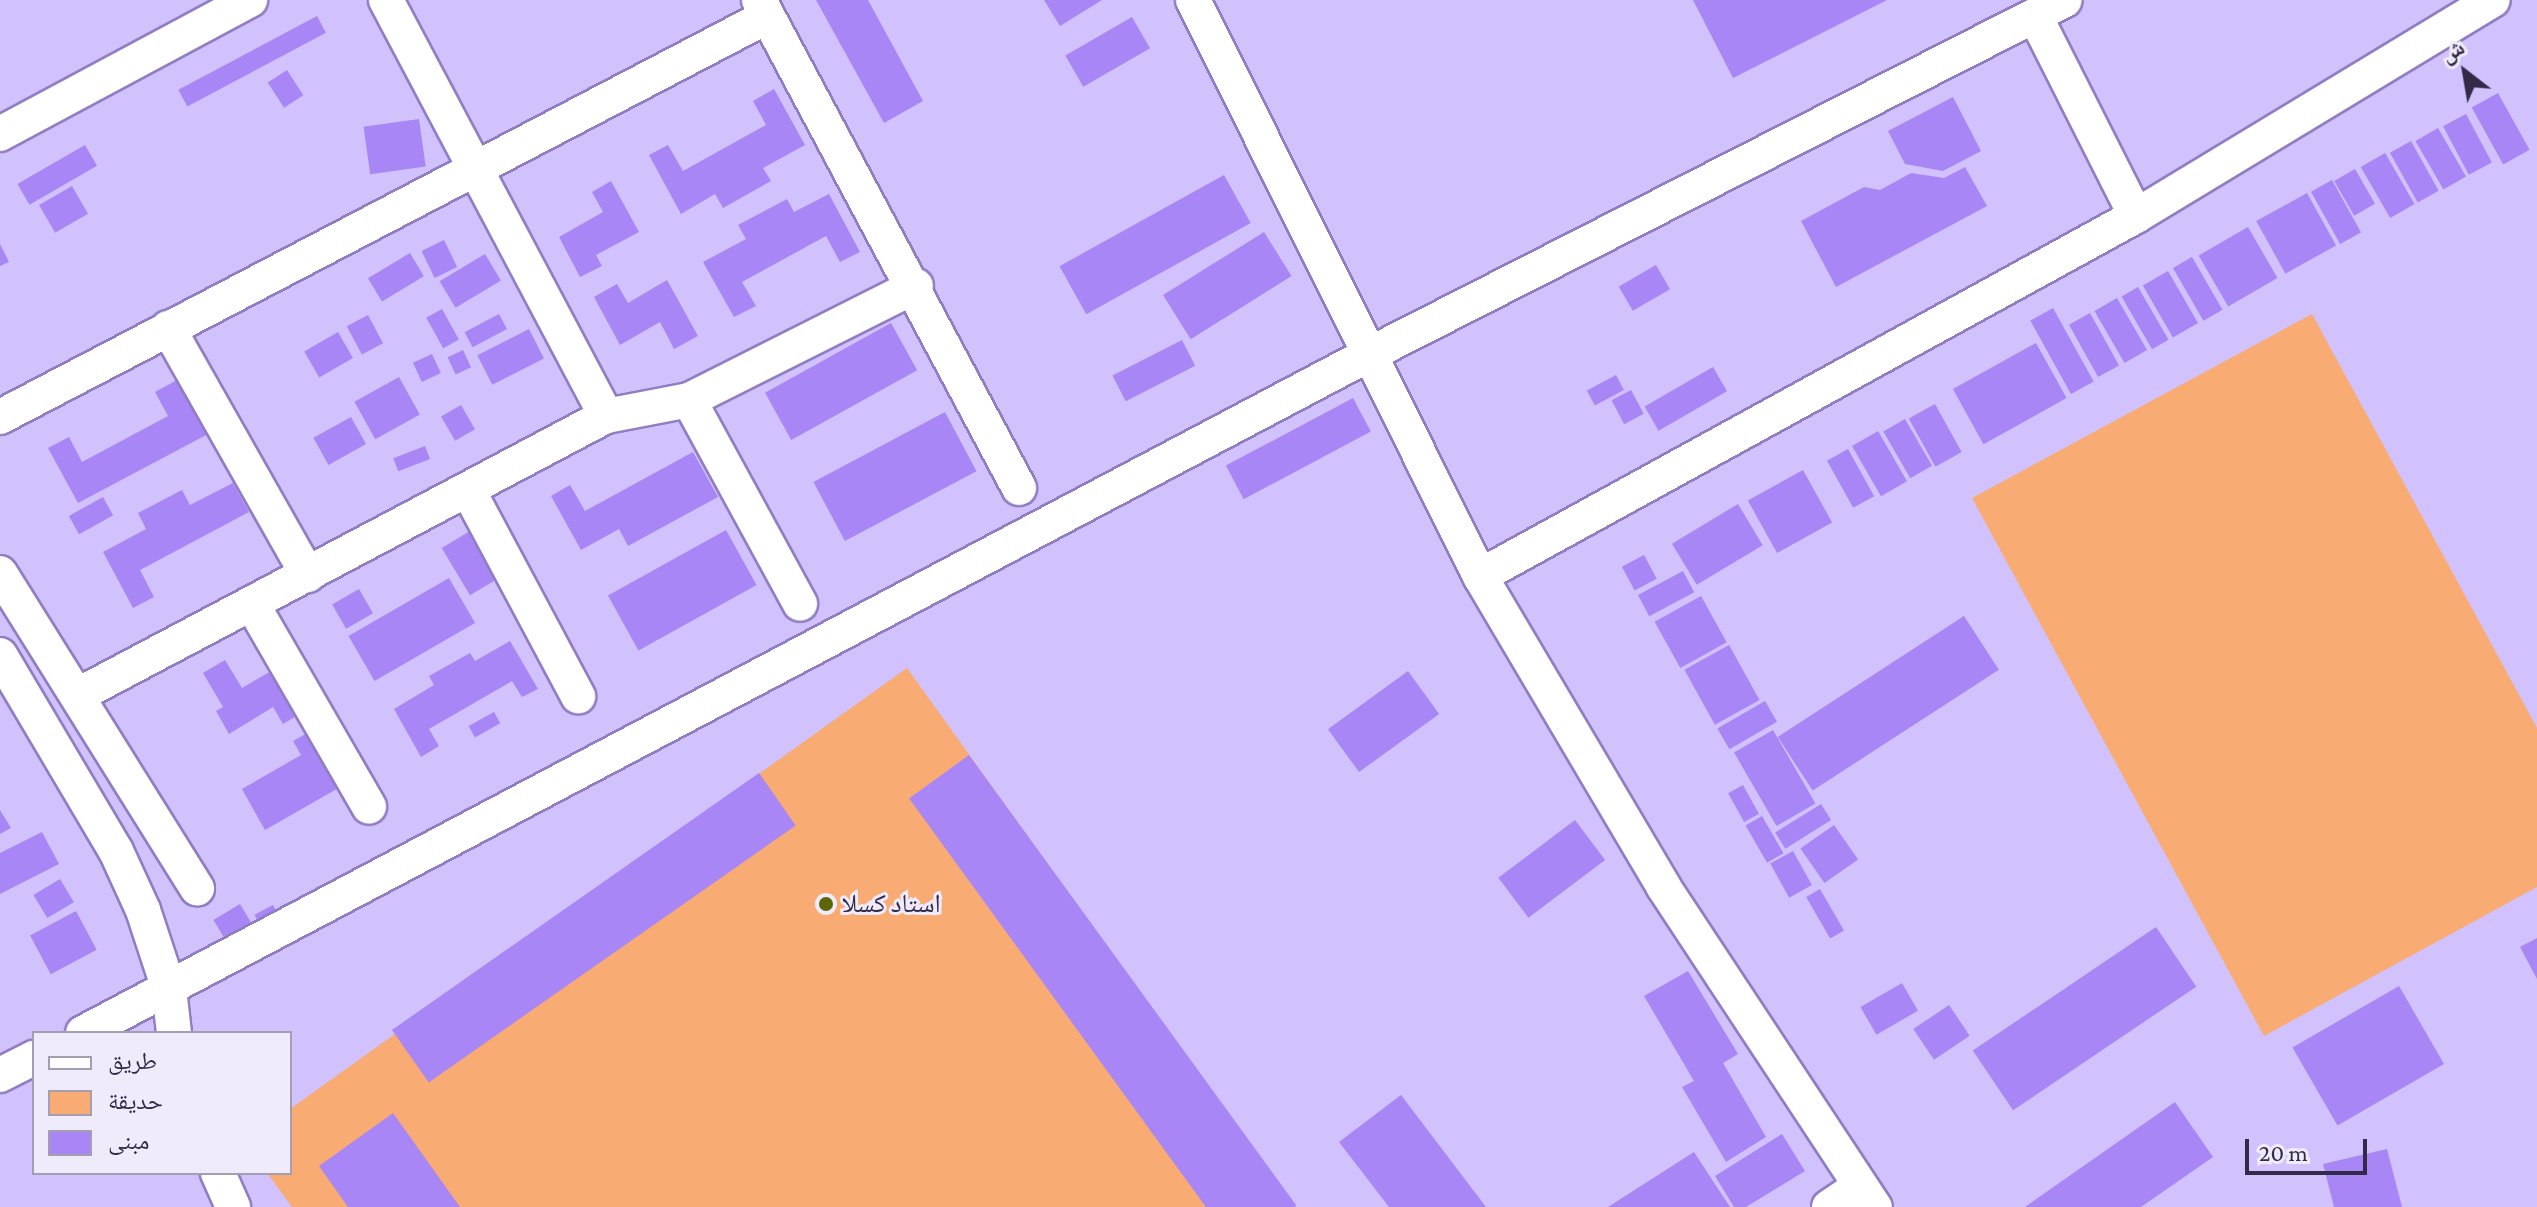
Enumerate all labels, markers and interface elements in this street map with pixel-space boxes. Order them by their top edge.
north arrow [2425,32,2505,112]
text: ش [2436,34,2469,68]
place label: استاد كسلا [842,888,941,920]
marker: استاد كسلا [817,895,835,913]
legend [32,1031,292,1175]
text: طريق [108,1047,157,1074]
text: حديقة [108,1087,163,1114]
scale bar [2249,1123,2371,1173]
text: مبنى [108,1127,149,1154]
text: 20 m [2259,1139,2308,1166]

